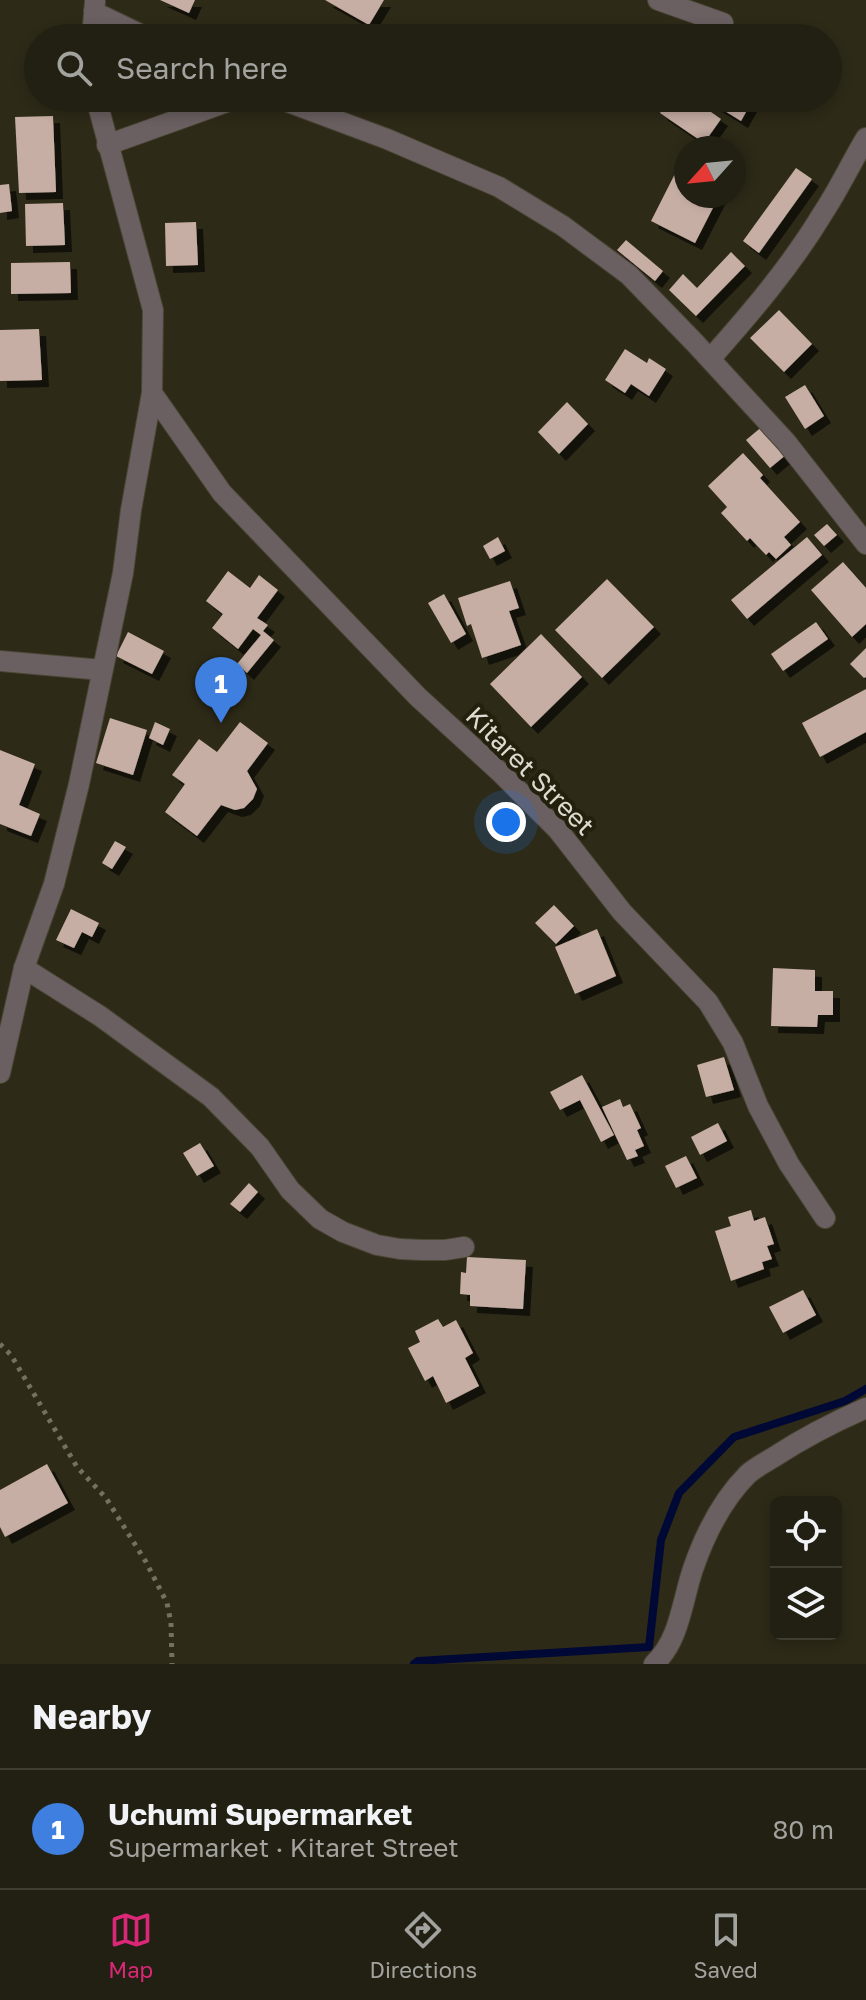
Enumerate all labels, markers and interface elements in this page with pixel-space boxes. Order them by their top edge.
search box [24,24,842,112]
icon: search [52,46,96,90]
text: Search here [116,50,288,86]
north arrow [674,136,746,208]
pin: 1 [195,657,247,723]
street label: Kitaret Street [460,700,601,841]
your location [486,802,526,842]
map controls [770,1496,842,1640]
button: locate [770,1496,842,1568]
button: layers [770,1568,842,1640]
text: Nearby [32,1696,152,1736]
text: Uchumi Supermarket [108,1796,413,1832]
text: 1 [51,1814,65,1845]
text: 80 m [773,1814,834,1845]
text: Supermarket · Kitaret Street [108,1832,459,1863]
tab: Map [108,1908,153,1983]
tab: Directions [370,1908,477,1983]
tab: Saved [694,1908,758,1983]

